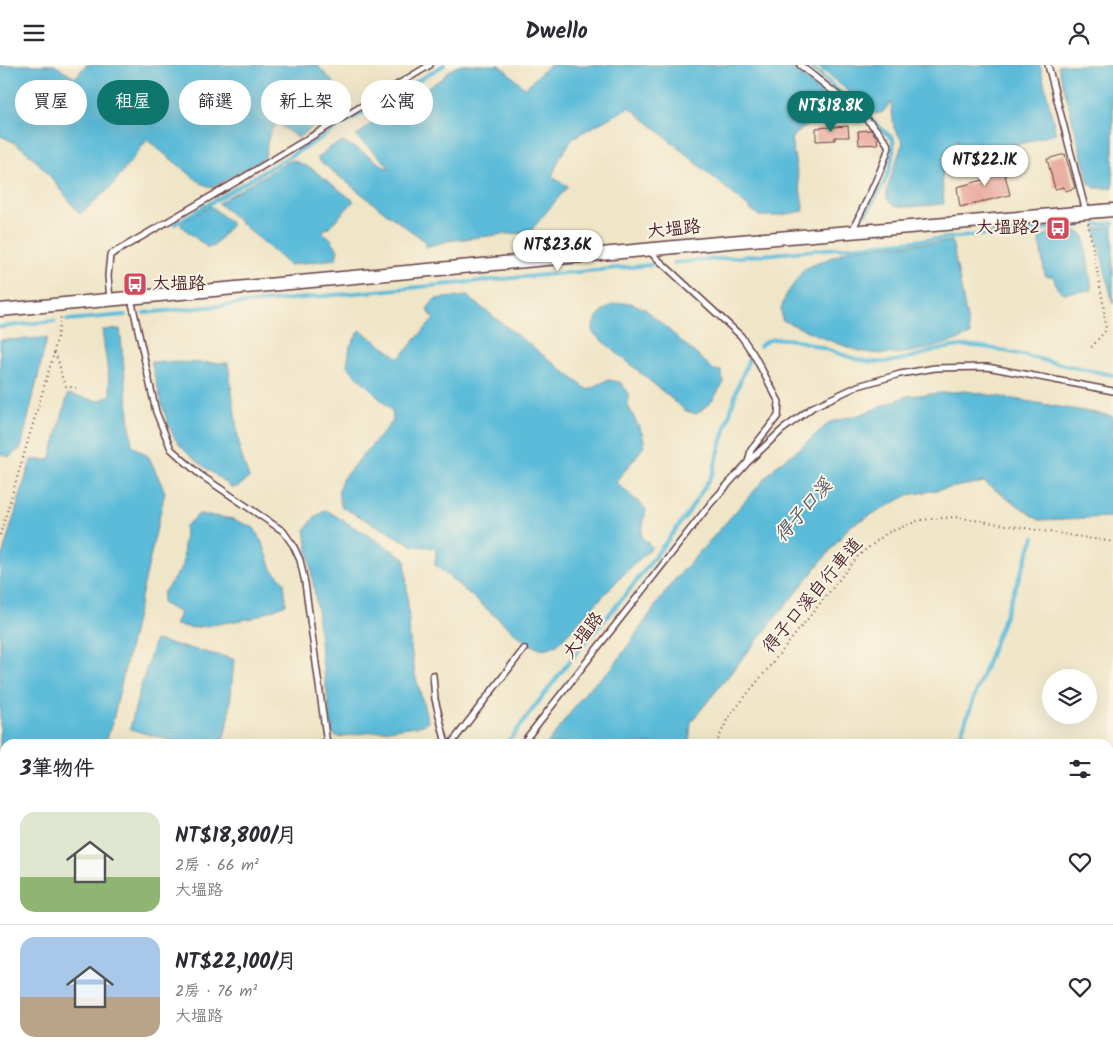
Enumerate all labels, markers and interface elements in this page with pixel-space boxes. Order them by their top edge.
text: Dwello [525,15,588,50]
icon: menu [20,19,48,47]
icon: person [1065,19,1093,47]
chip: 買屋 [15,80,87,125]
chip: 租屋 [97,80,169,125]
chip: 篩選 [179,80,251,125]
chip: 新上架 [261,80,351,125]
chip: 公寓 [361,80,433,125]
pin: NT$18.8K [779,91,883,133]
text: NT$18.8K [798,94,864,119]
pin: NT$22.1K [933,145,1037,187]
text: NT$22.1K [952,148,1018,173]
street label: 大塭路 [646,213,702,247]
place label: 大塭路2 [976,214,1040,243]
bus stop icon: 大塭路2 [1045,215,1071,241]
pin: NT$23.6K [506,229,610,272]
text: NT$23.6K [524,233,592,258]
place label: 大塭路 [152,270,206,299]
bus stop icon: 大塭路 [122,271,148,297]
water label: 得子口溪 [768,472,841,550]
street label: 得子口溪自行車道 [756,532,870,660]
street label: 大塭路 [556,606,612,666]
map controls [1042,669,1097,724]
button: layers [1042,669,1097,724]
text: 3筆物件 [20,753,95,786]
icon: filters [1066,755,1094,783]
text: NT$18,800/月 [175,820,297,853]
icon: home [60,832,120,892]
icon: heart [1066,848,1094,876]
text: 2房 · 66 m² [175,853,259,878]
text: 大塭路 [175,878,223,903]
text: NT$22,100/月 [175,946,297,979]
icon: home [60,957,120,1017]
icon: heart [1066,973,1094,1001]
text: 2房 · 76 m² [175,979,257,1004]
text: 大塭路 [175,1004,223,1029]

